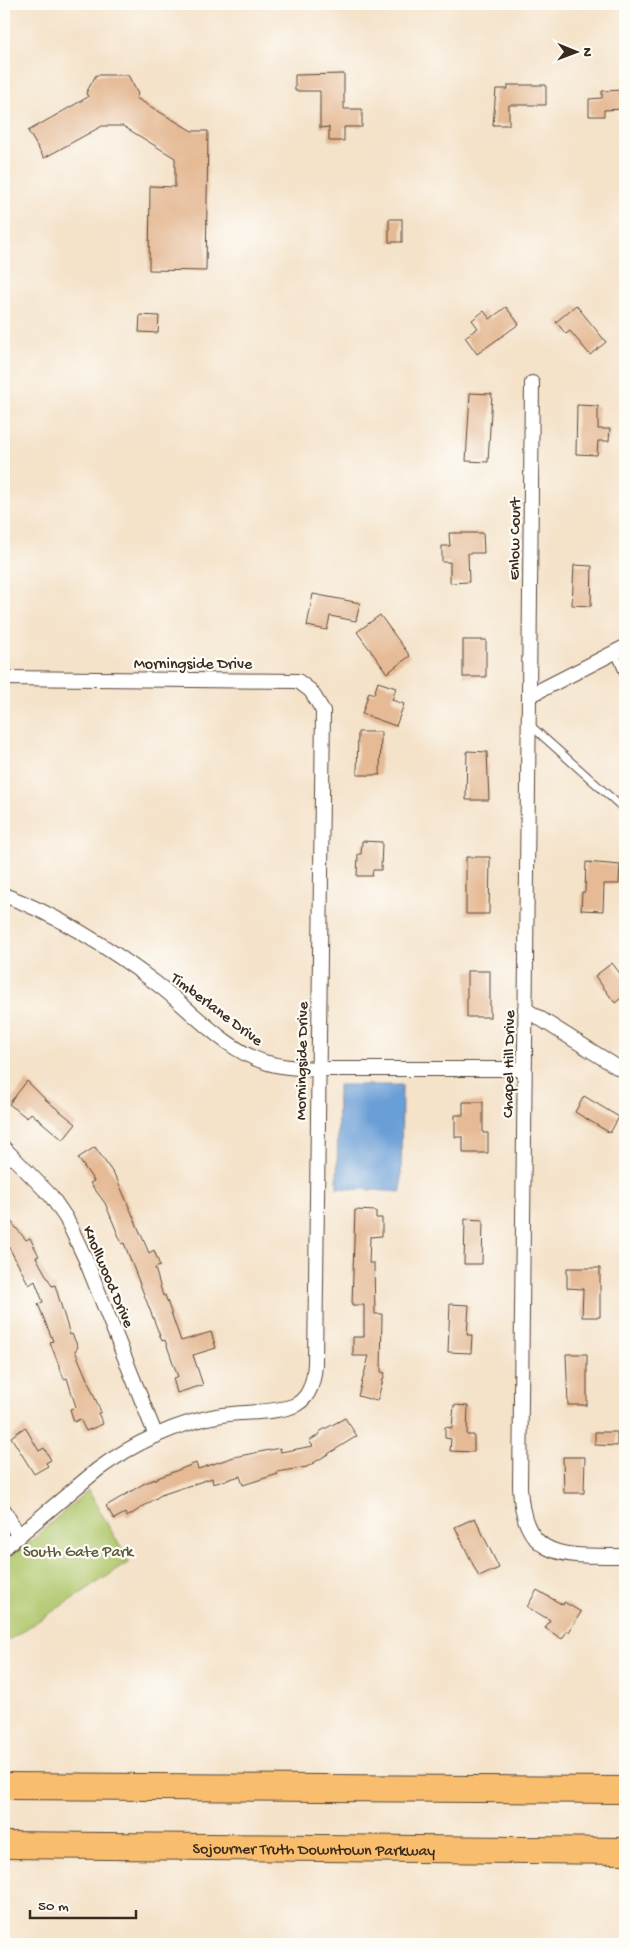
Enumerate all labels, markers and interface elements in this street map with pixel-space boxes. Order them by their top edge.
north arrow [552,28,602,78]
text: N [578,47,595,57]
street label: Enlow Court [506,496,527,580]
street label: Morningside Drive [134,656,253,675]
street label: Timberlane Drive [165,969,266,1052]
street label: Morningside Drive [293,1001,314,1120]
street label: Chapel Hill Drive [500,1009,521,1118]
street label: Knollwood Drive [77,1224,137,1332]
park label: South Gate Park [23,1544,135,1563]
street label: Sojourner Truth Downtown Parkway [193,1841,435,1862]
scale bar [30,1888,136,1920]
text: 50 m [38,1898,69,1916]

